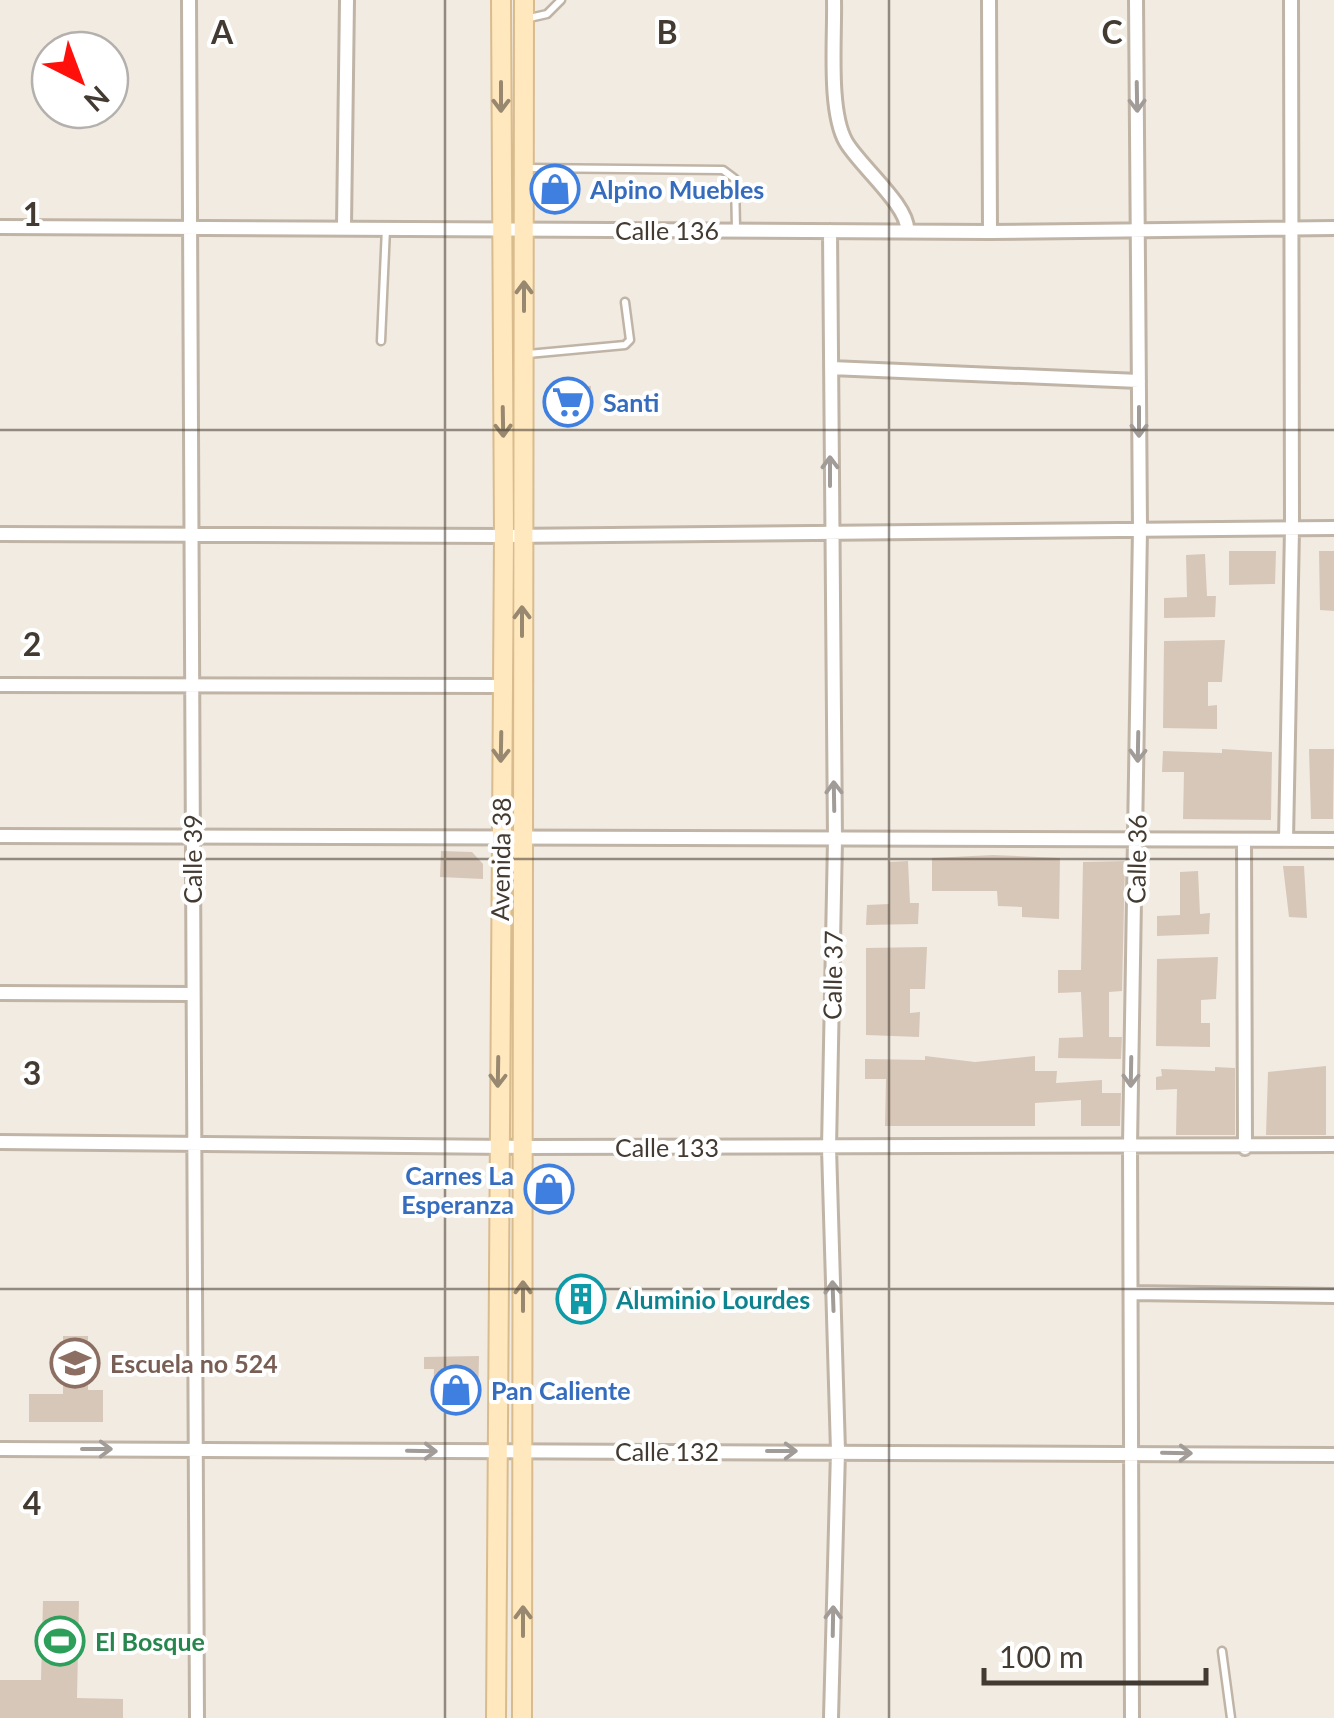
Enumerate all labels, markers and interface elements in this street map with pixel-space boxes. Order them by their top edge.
text: A [210,12,234,51]
text: B [656,12,678,51]
text: C [1101,12,1123,51]
north arrow [30,30,130,130]
text: N [78,79,117,119]
one-way arrow [492,81,511,113]
one-way arrow [1128,81,1147,113]
shop icon: Alpino Muebles [529,163,581,215]
place label: Alpino Muebles [589,174,764,204]
text: 1 [23,194,41,233]
street label: Calle 136 [615,215,719,245]
one-way arrow [514,280,534,312]
supermarket icon: Santi [542,376,594,428]
place label: Santi [603,387,659,417]
one-way arrow [494,406,513,438]
one-way arrow [1130,406,1149,438]
one-way arrow [821,455,840,487]
one-way arrow [512,605,531,637]
text: 2 [23,624,41,663]
one-way arrow [492,730,510,763]
one-way arrow [1128,730,1148,763]
one-way arrow [824,780,844,812]
street label: Avenida 38 [484,797,516,921]
street label: Calle 39 [177,814,207,904]
street label: Calle 36 [1120,814,1152,904]
street label: Calle 37 [816,930,848,1020]
text: 3 [23,1053,41,1092]
one-way arrow [488,1056,508,1088]
one-way arrow [1122,1056,1141,1088]
street label: Calle 133 [615,1132,719,1162]
place label: Carnes La Esperanza [401,1160,514,1219]
shop icon: Carnes La Esperanza [523,1163,575,1215]
building icon: Aluminio Lourdes [555,1273,607,1325]
one-way arrow [514,1280,532,1312]
one-way arrow [824,1280,843,1312]
place label: Aluminio Lourdes [615,1284,810,1314]
school or university icon: Escuela no 524 [49,1337,101,1389]
place label: Escuela no 524 [110,1348,278,1378]
shop icon: Pan Caliente [430,1364,482,1416]
place label: Pan Caliente [491,1375,631,1405]
street label: Calle 132 [615,1436,719,1466]
one-way arrow [80,1440,113,1458]
one-way arrow [406,1442,438,1460]
one-way arrow [766,1442,798,1460]
one-way arrow [1160,1444,1193,1462]
text: 4 [23,1483,41,1522]
one-way arrow [514,1605,532,1638]
one-way arrow [824,1605,843,1637]
sports icon: El Bosque [34,1615,86,1667]
scale bar [984,1623,1206,1685]
place label: El Bosque [95,1626,205,1656]
text: 100 m [999,1638,1084,1674]

